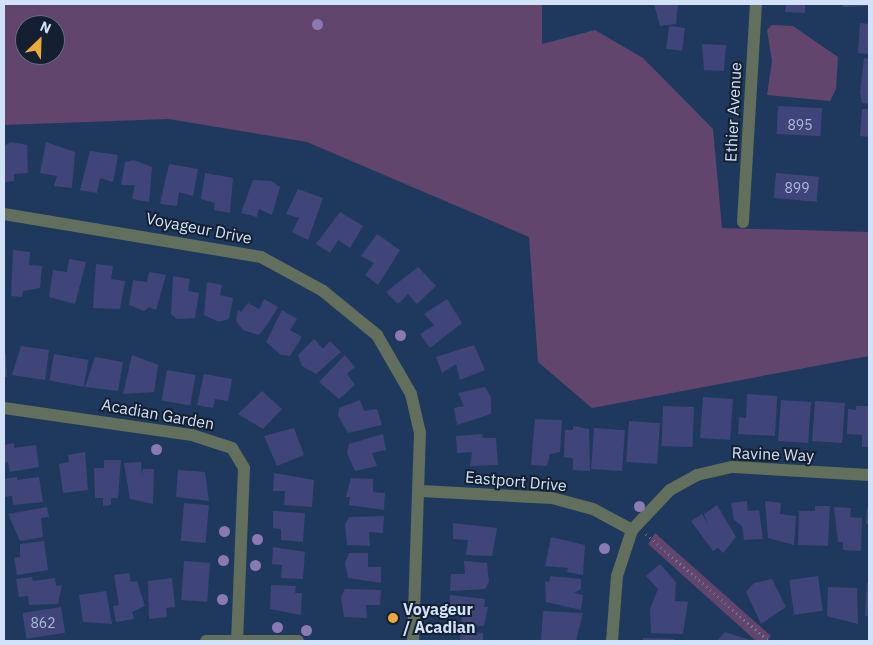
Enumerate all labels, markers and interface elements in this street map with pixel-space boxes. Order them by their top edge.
north arrow [15,15,65,65]
text: N [37,17,54,37]
street label: Ethier Avenue [721,62,745,162]
house number: 895 [787,117,813,133]
house number: 899 [784,180,810,196]
street label: Voyageur Drive [144,208,254,248]
street label: Acadian Garden [100,395,216,433]
street label: Ravine Way [731,443,815,465]
street label: Eastport Drive [464,467,568,495]
place label: Voyageur / Acadian [403,599,475,637]
marker: Voyageur / Acadian [387,612,399,624]
house number: 862 [30,615,56,631]

